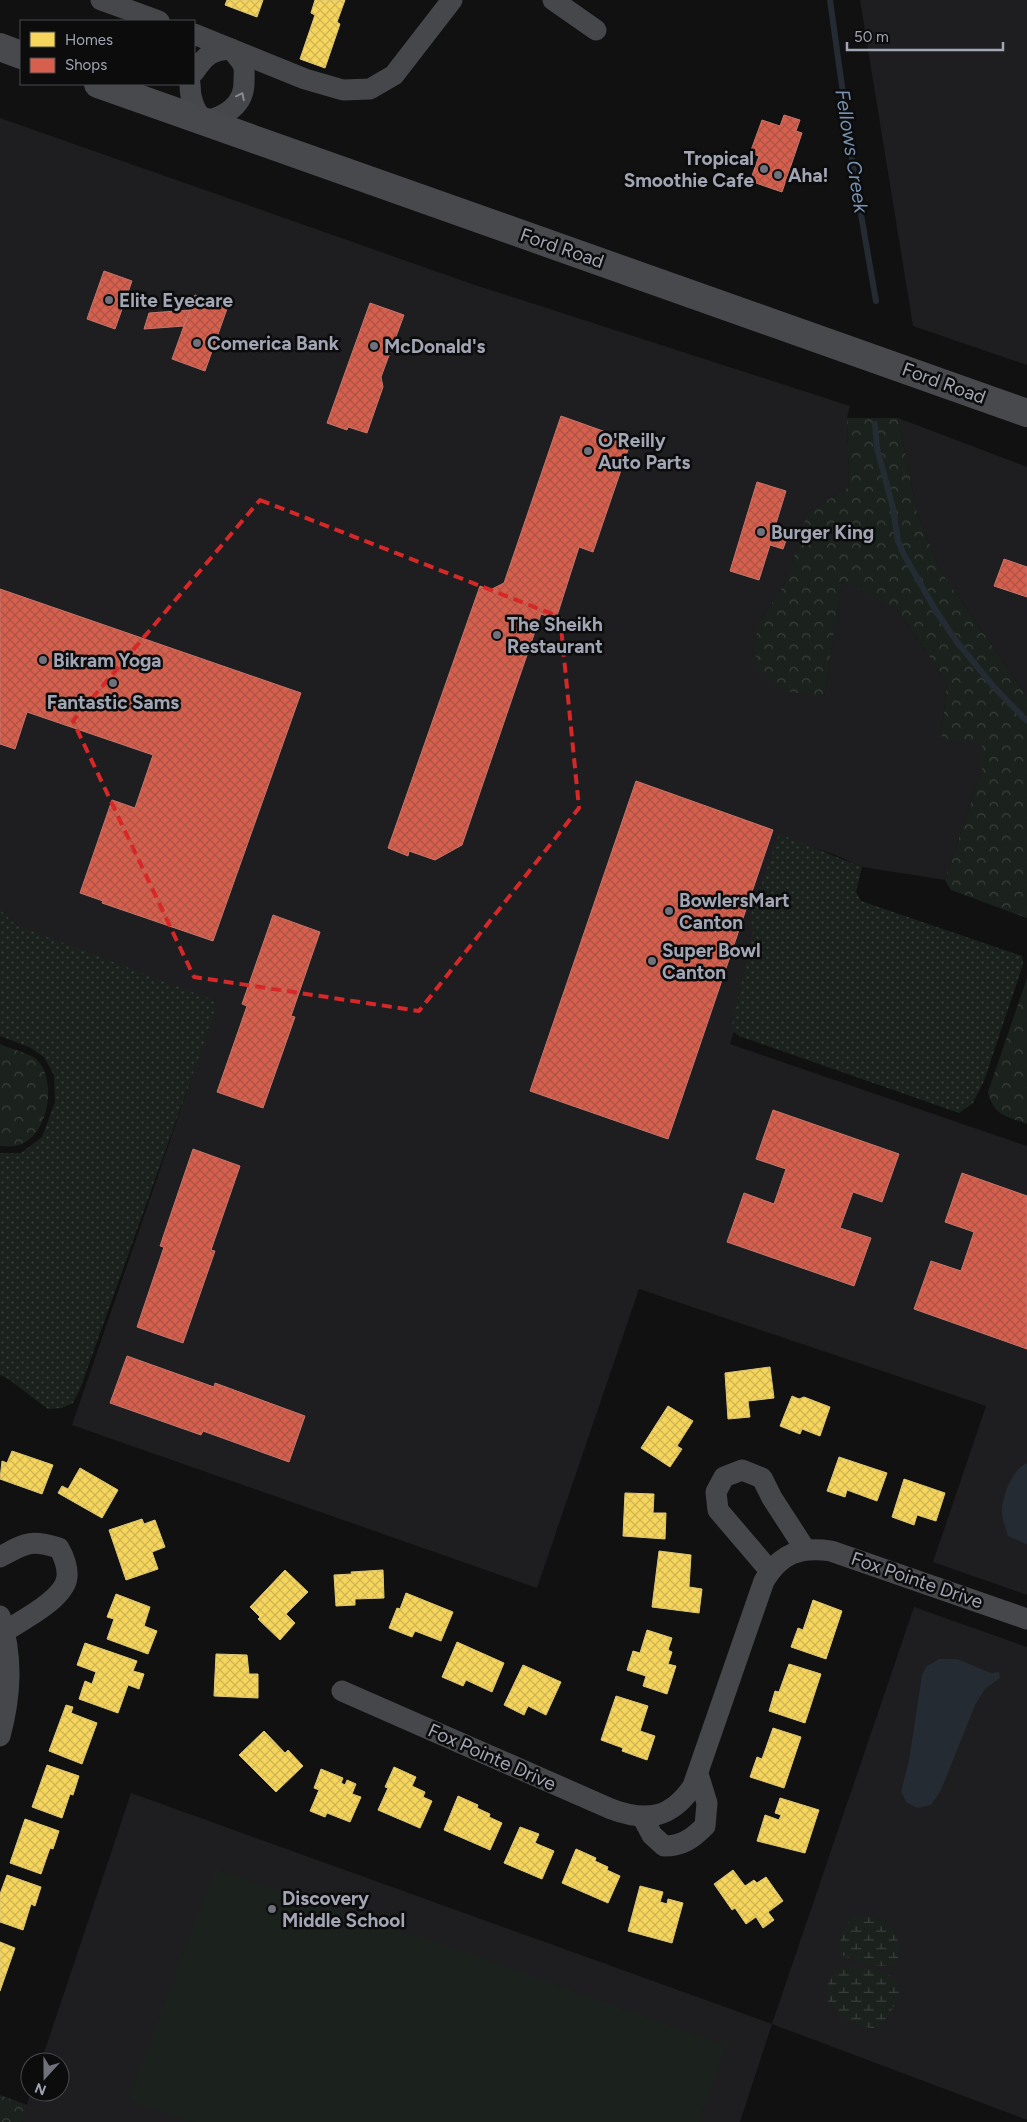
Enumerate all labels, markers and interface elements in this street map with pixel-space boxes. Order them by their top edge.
legend [20,20,195,85]
scale bar [847,20,1003,52]
text: 50 m [854,28,889,46]
text: Homes [65,31,113,49]
text: Shops [65,56,107,74]
water label: Fellows Creek [830,88,874,216]
one-way arrow [235,92,245,101]
place label: Tropical Smoothie Cafe [624,147,754,192]
marker: Tropical Smoothie Cafe [758,163,770,175]
place label: Aha! [788,164,828,187]
marker: Aha! [772,169,784,181]
street label: Ford Road [517,223,607,273]
place label: Elite Eyecare [119,289,233,312]
marker: Elite Eyecare [103,294,115,306]
place label: Comerica Bank [207,332,340,355]
place label: McDonald's [384,335,486,358]
marker: Comerica Bank [191,337,203,349]
marker: McDonald's [368,340,380,352]
street label: Ford Road [899,357,989,409]
place label: O'Reilly Auto Parts [598,429,691,474]
marker: O'Reilly Auto Parts [582,445,594,457]
place label: Burger King [771,521,874,544]
marker: Burger King [755,526,767,538]
place label: The Sheikh Restaurant [507,613,603,658]
marker: The Sheikh Restaurant [491,629,503,641]
place label: Bikram Yoga [53,649,162,672]
marker: Bikram Yoga [37,654,49,666]
marker: Fantastic Sams [107,677,119,689]
place label: Fantastic Sams [47,691,179,714]
place label: BowlersMart Canton [679,889,790,934]
marker: BowlersMart Canton [663,905,675,917]
place label: Super Bowl Canton [662,939,761,984]
marker: Super Bowl Canton [646,955,658,967]
street label: Fox Pointe Drive [848,1547,986,1613]
street label: Fox Pointe Drive [424,1718,560,1796]
place label: Discovery Middle School [282,1887,405,1932]
marker: Discovery Middle School [266,1903,278,1915]
north arrow [20,2052,70,2102]
text: N [32,2079,49,2099]

